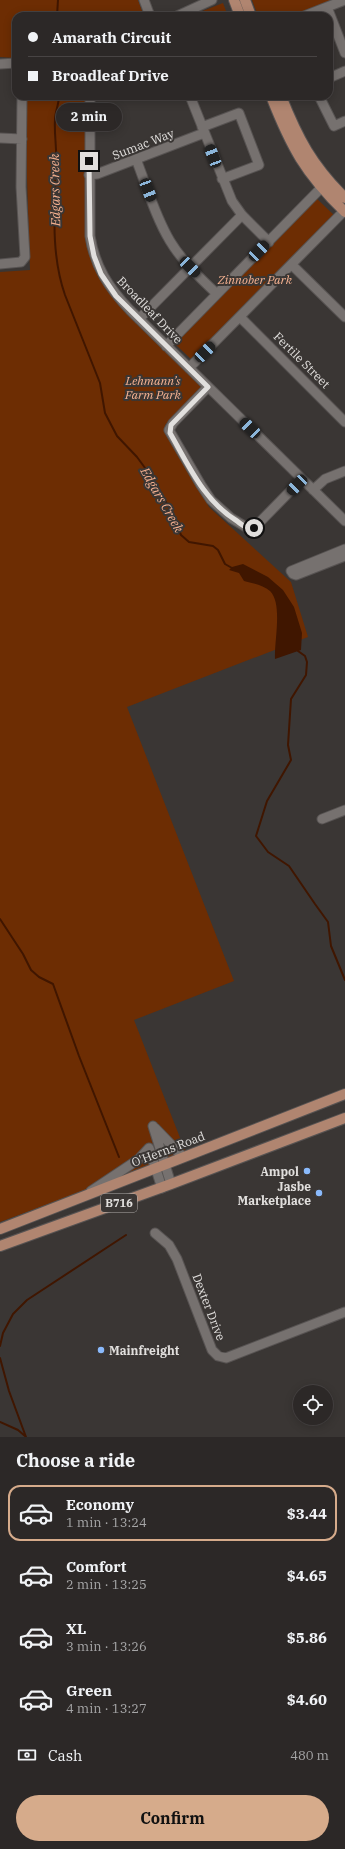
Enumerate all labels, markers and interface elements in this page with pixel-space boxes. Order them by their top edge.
text: Amarath Circuit [52,28,171,47]
text: Broadleaf Drive [52,66,169,85]
callout: 2 min [56,103,122,131]
text: 2 min [71,108,107,125]
street label: Sumac Way [110,125,177,163]
car [203,143,223,169]
route end [80,152,98,170]
water label: Edgars Creek [46,154,64,227]
car [138,177,158,203]
car [246,238,272,264]
car [177,254,203,280]
park label: Zinnober Park [217,272,293,287]
street label: Broadleaf Drive [114,273,186,347]
street label: Fertile Street [271,329,333,391]
car [192,339,218,365]
park label: Lehmann’s Farm Park [124,373,182,402]
car [237,415,263,441]
water label: Edgars Creek [136,463,188,536]
car [284,472,310,498]
route start [245,519,263,537]
street label: O'Herns Road [129,1128,207,1170]
place label: Ampol [260,1164,299,1179]
marker: Ampol [302,1166,312,1176]
place label: Jasbe Marketplace [237,1179,311,1208]
marker: Jasbe Marketplace [314,1188,324,1198]
road number: B716 [101,1194,137,1212]
street label: Dexter Drive [189,1271,229,1343]
place label: Mainfreight [109,1343,180,1358]
marker: Mainfreight [96,1345,106,1355]
map controls [293,1385,333,1425]
button: locate [293,1385,333,1425]
text: Choose a ride [16,1449,135,1472]
icon: car [18,1495,54,1531]
text: Economy [66,1495,134,1514]
text: $3.44 [287,1504,327,1523]
text: 1 min · 13:24 [66,1514,147,1531]
icon: car [18,1557,54,1593]
text: Comfort [66,1557,126,1576]
text: $4.65 [287,1566,327,1585]
text: 2 min · 13:25 [66,1576,147,1593]
icon: car [18,1619,54,1655]
text: XL [66,1619,86,1638]
text: $5.86 [287,1628,327,1647]
text: 3 min · 13:26 [66,1638,147,1655]
icon: car [18,1681,54,1717]
text: Green [66,1681,112,1700]
text: $4.60 [287,1690,327,1709]
text: 4 min · 13:27 [66,1700,147,1717]
icon: cash [16,1744,38,1766]
text: Cash [48,1746,82,1765]
text: 480 m [290,1747,329,1764]
button: Confirm [16,1795,329,1841]

